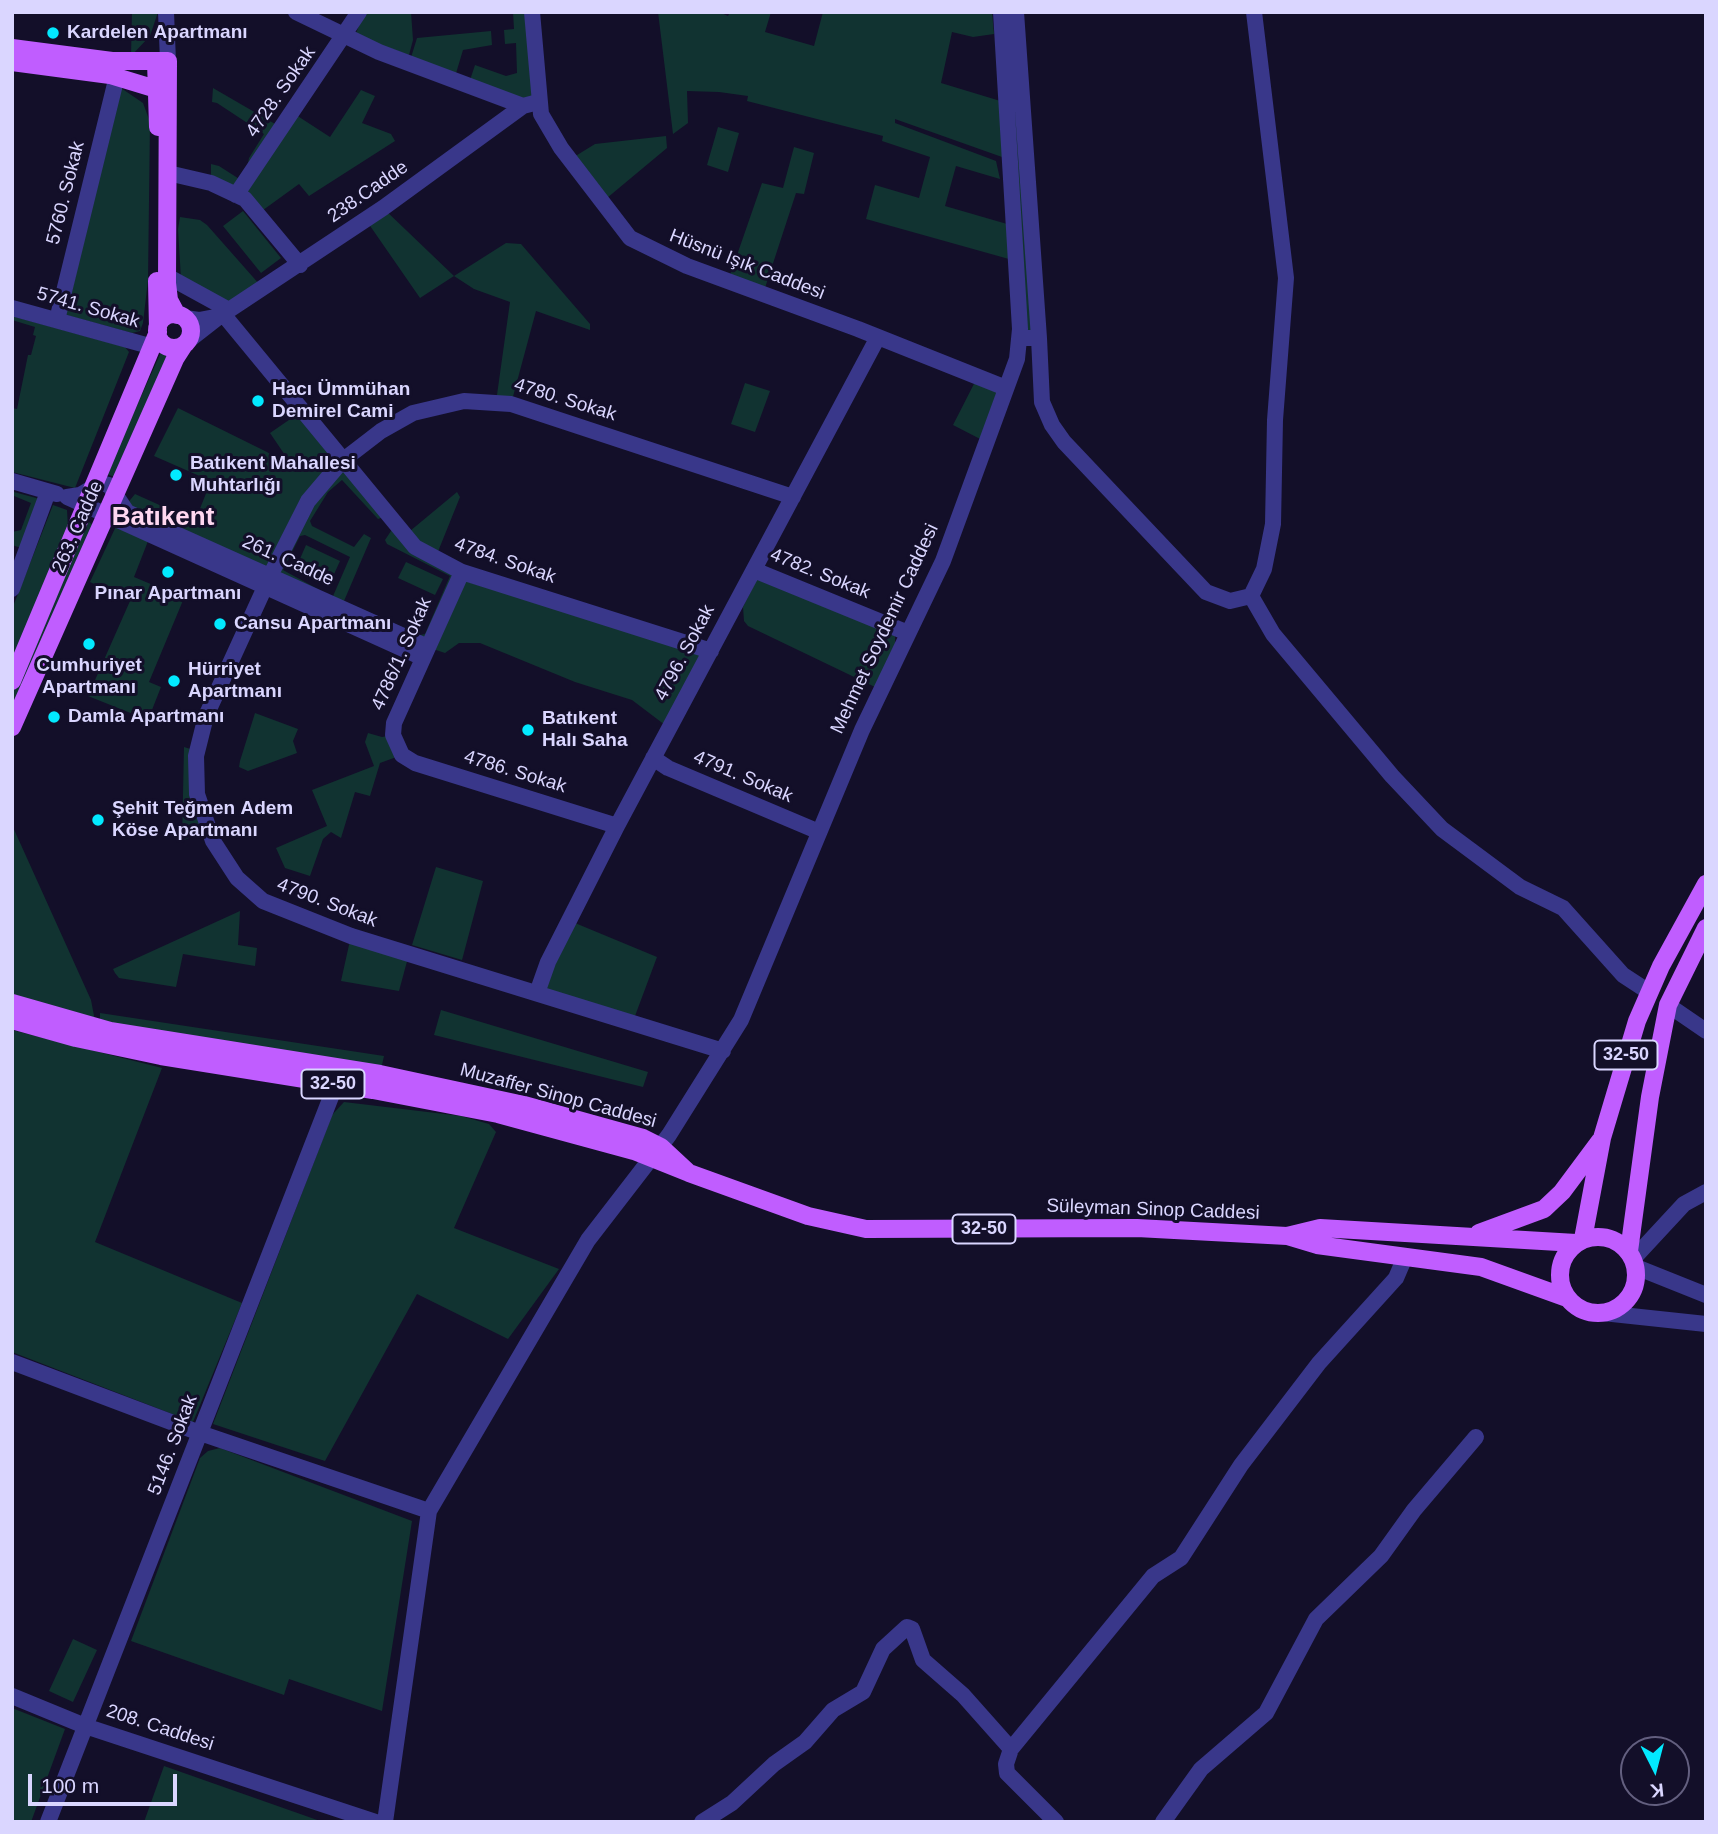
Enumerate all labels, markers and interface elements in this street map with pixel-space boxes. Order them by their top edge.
place label: Kardelen Apartmanı [67,22,248,44]
marker: Kardelen Apartmanı [45,25,61,41]
street label: 4728. Sokak [241,42,321,142]
street label: 5760. Sokak [42,139,90,247]
street label: 238.Cadde [323,156,413,228]
street label: Hüsnü Işık Caddesi [666,225,828,305]
street label: 5741. Sokak [34,282,142,334]
street label: 4780. Sokak [511,374,619,426]
place label: Hacı Ümmühan Demirel Cami [272,379,410,423]
marker: Hacı Ümmühan Demirel Cami [250,393,266,409]
place label: Batıkent Mahallesi Muhtarlığı [190,453,356,497]
marker: Batıkent Mahallesi Muhtarlığı [168,467,184,483]
street label: 263. Cadde [48,477,108,577]
district label: Batıkent [112,502,214,534]
street label: Mehmet Soydemir Caddesi [826,520,944,738]
street label: 261. Cadde [238,531,338,591]
street label: 4784. Sokak [451,533,559,589]
street label: 4782. Sokak [767,544,873,604]
marker: Pınar Apartmanı [160,564,176,580]
place label: Pınar Apartmanı [95,583,241,605]
street label: 4786/1. Sokak [367,594,437,714]
street label: 4796. Sokak [650,601,720,705]
place label: Cansu Apartmanı [234,613,391,635]
marker: Cansu Apartmanı [212,616,228,632]
marker: Cumhuriyet Apartmanı [81,636,97,652]
place label: Cumhuriyet Apartmanı [36,655,142,699]
place label: Hürriyet Apartmanı [188,659,282,703]
marker: Hürriyet Apartmanı [166,673,182,689]
place label: Damla Apartmanı [68,706,224,728]
place label: Batıkent Halı Saha [542,708,628,752]
marker: Damla Apartmanı [46,709,62,725]
marker: Batıkent Halı Saha [520,722,536,738]
street label: 4786. Sokak [461,746,569,798]
street label: 4791. Sokak [690,746,796,808]
place label: Şehit Teğmen Adem Köse Apartmanı [112,798,293,842]
marker: Şehit Teğmen Adem Köse Apartmanı [90,812,106,828]
street label: 4790. Sokak [274,873,380,933]
road number: 32-50 [1594,1040,1658,1070]
street label: Muzaffer Sinop Caddesi [457,1059,659,1133]
road number: 32-50 [302,1070,364,1098]
street label: Süleyman Sinop Caddesi [1046,1195,1260,1225]
road number: 32-50 [953,1214,1016,1244]
street label: 5146. Sokak [143,1392,203,1498]
street label: 208. Caddesi [103,1700,217,1756]
north arrow [1620,1736,1690,1806]
scale bar [32,1760,180,1804]
text: 100 m [41,1774,99,1797]
text: K [1649,1779,1665,1802]

